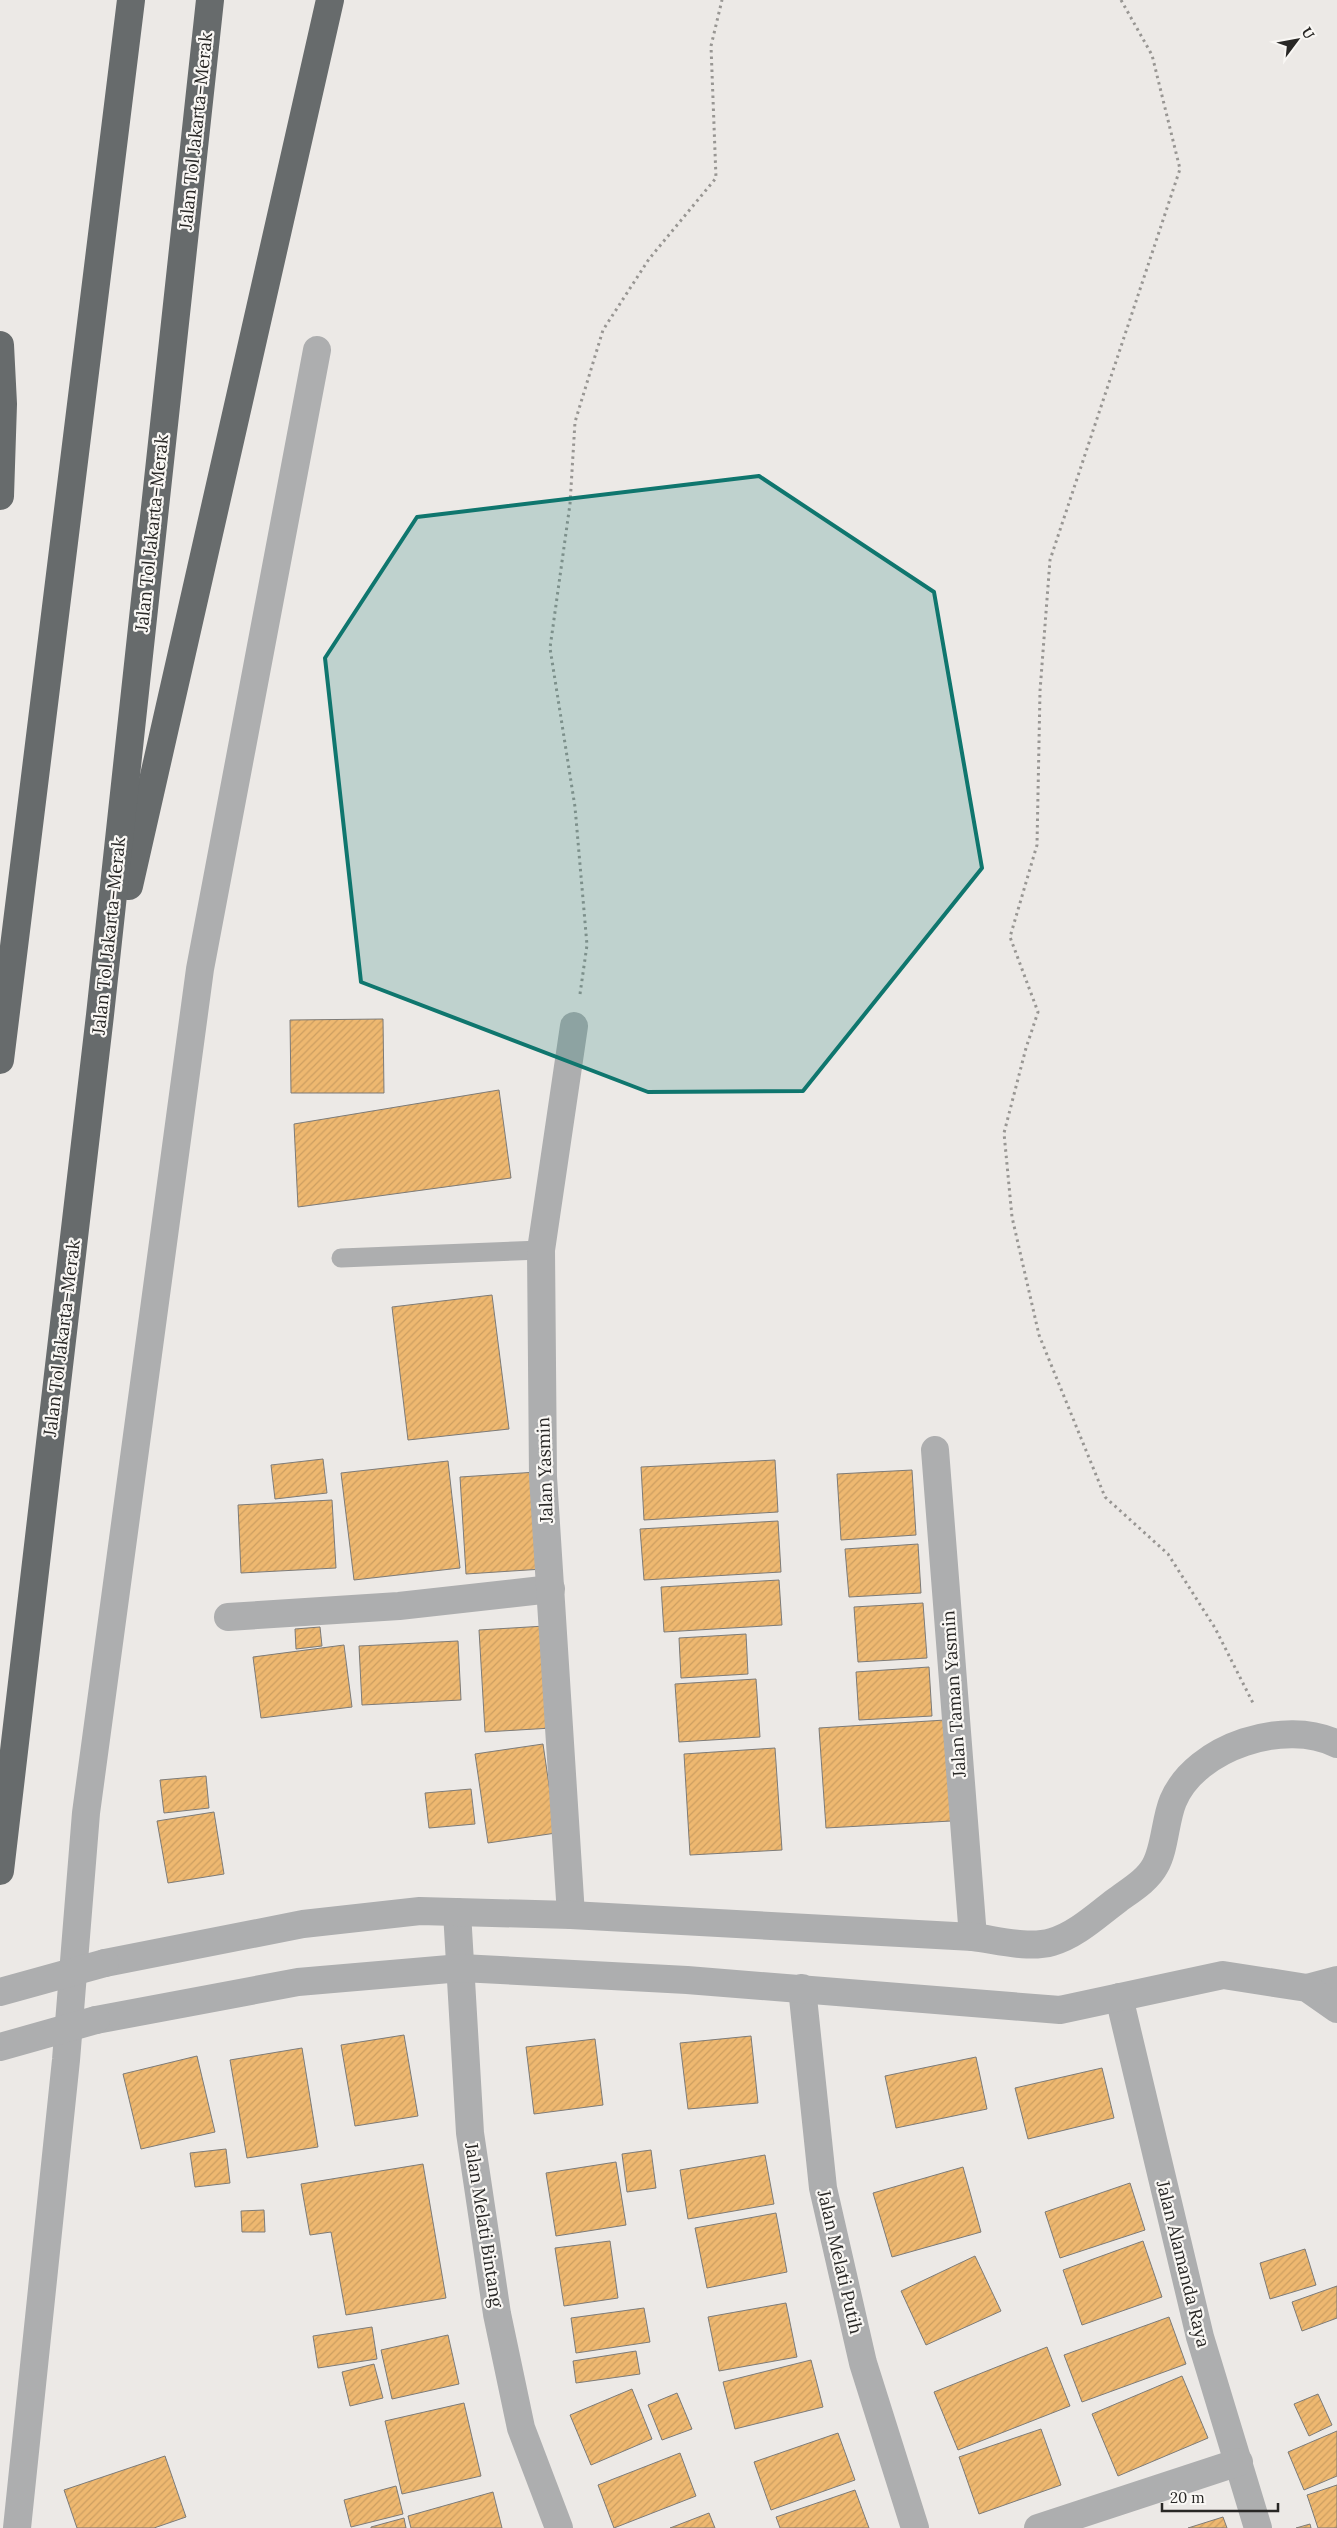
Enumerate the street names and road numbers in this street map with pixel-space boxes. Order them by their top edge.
street label: Jalan Tol Jakarta–Merak [174,31,217,232]
street label: Jalan Tol Jakarta–Merak [130,433,173,634]
street label: Jalan Tol Jakarta–Merak [87,836,130,1037]
street label: Jalan Tol Jakarta–Merak [38,1238,85,1439]
street label: Jalan Yasmin [531,1417,558,1524]
street label: Jalan Taman Yasmin [936,1610,971,1779]
street label: Jalan Melati Bintang [460,2140,509,2310]
street label: Jalan Alamanda Raya [1151,2177,1215,2350]
street label: Jalan Melati Putih [813,2187,868,2336]

